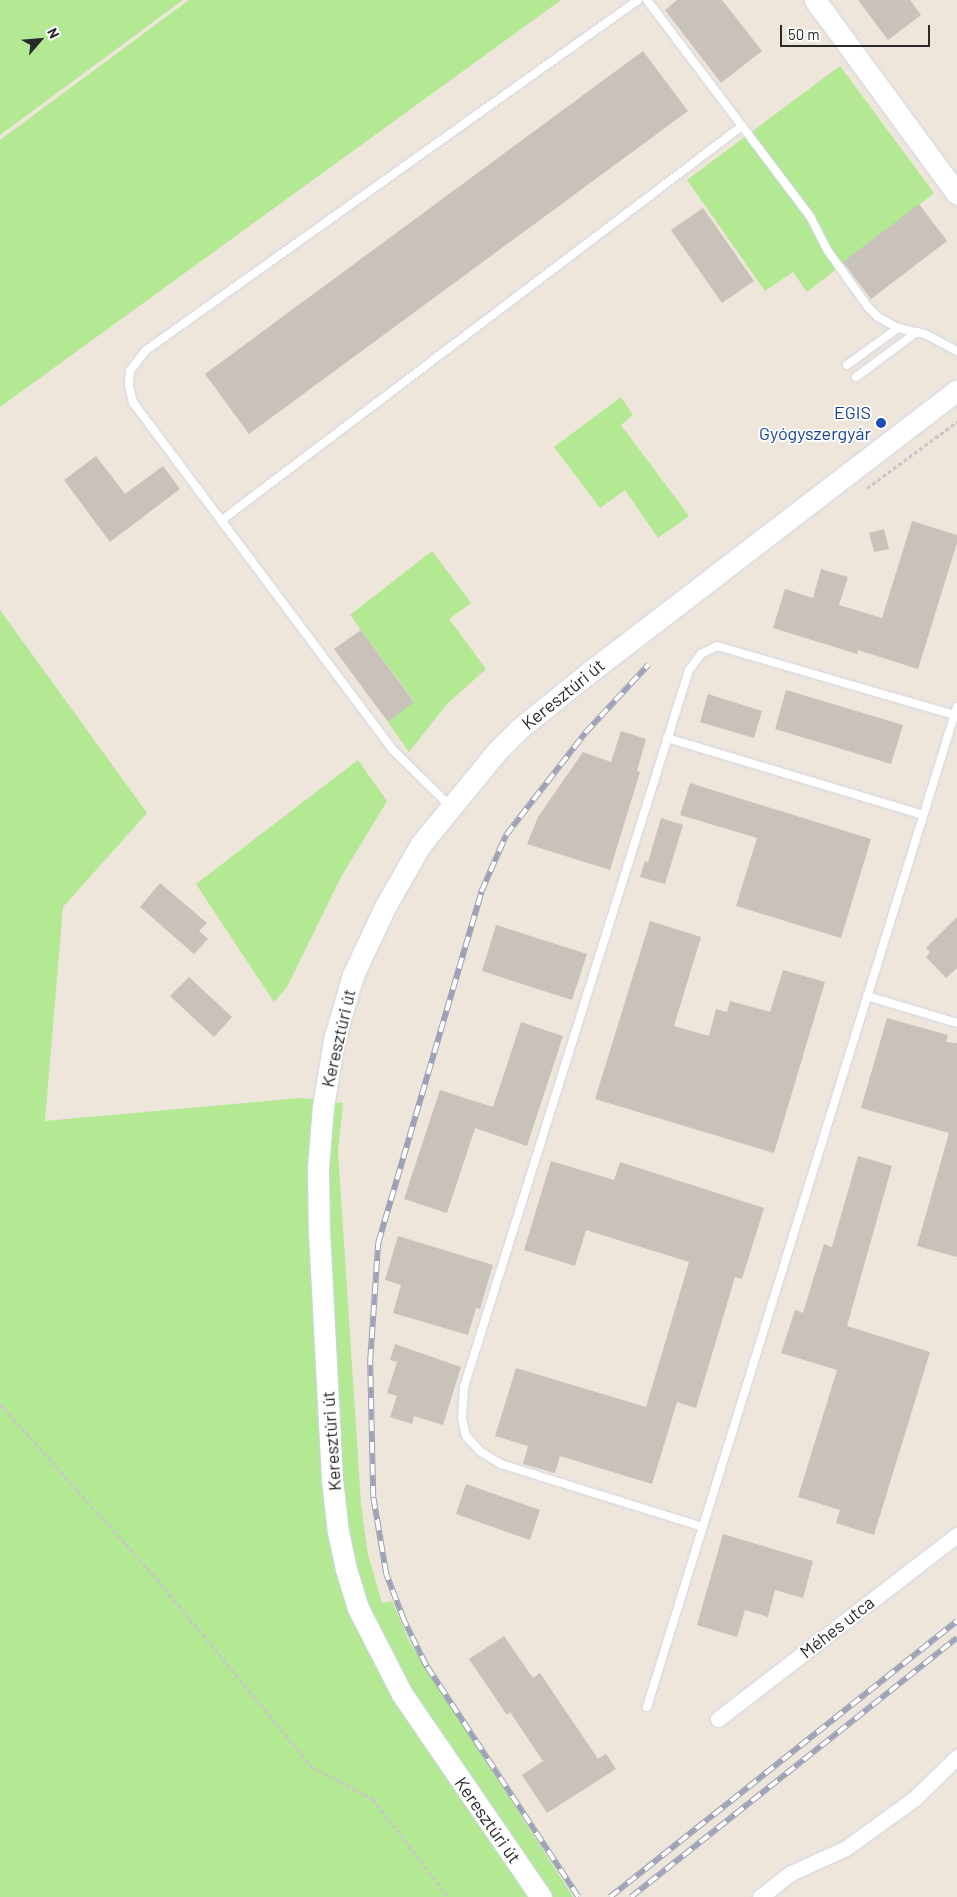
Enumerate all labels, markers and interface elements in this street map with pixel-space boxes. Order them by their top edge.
north arrow [15,15,65,65]
scale bar [782,15,932,47]
text: N [44,25,63,41]
text: 50 m [788,25,820,43]
place label: EGIS Gyógyszergyár [759,402,871,444]
marker: EGIS Gyógyszergyár [875,417,887,429]
street label: Keresztúri út [517,654,609,734]
street label: Keresztúri út [316,987,360,1089]
street label: Keresztúri út [317,1390,345,1492]
street label: Méhes utca [796,1591,878,1663]
street label: Keresztúri út [450,1773,526,1867]

